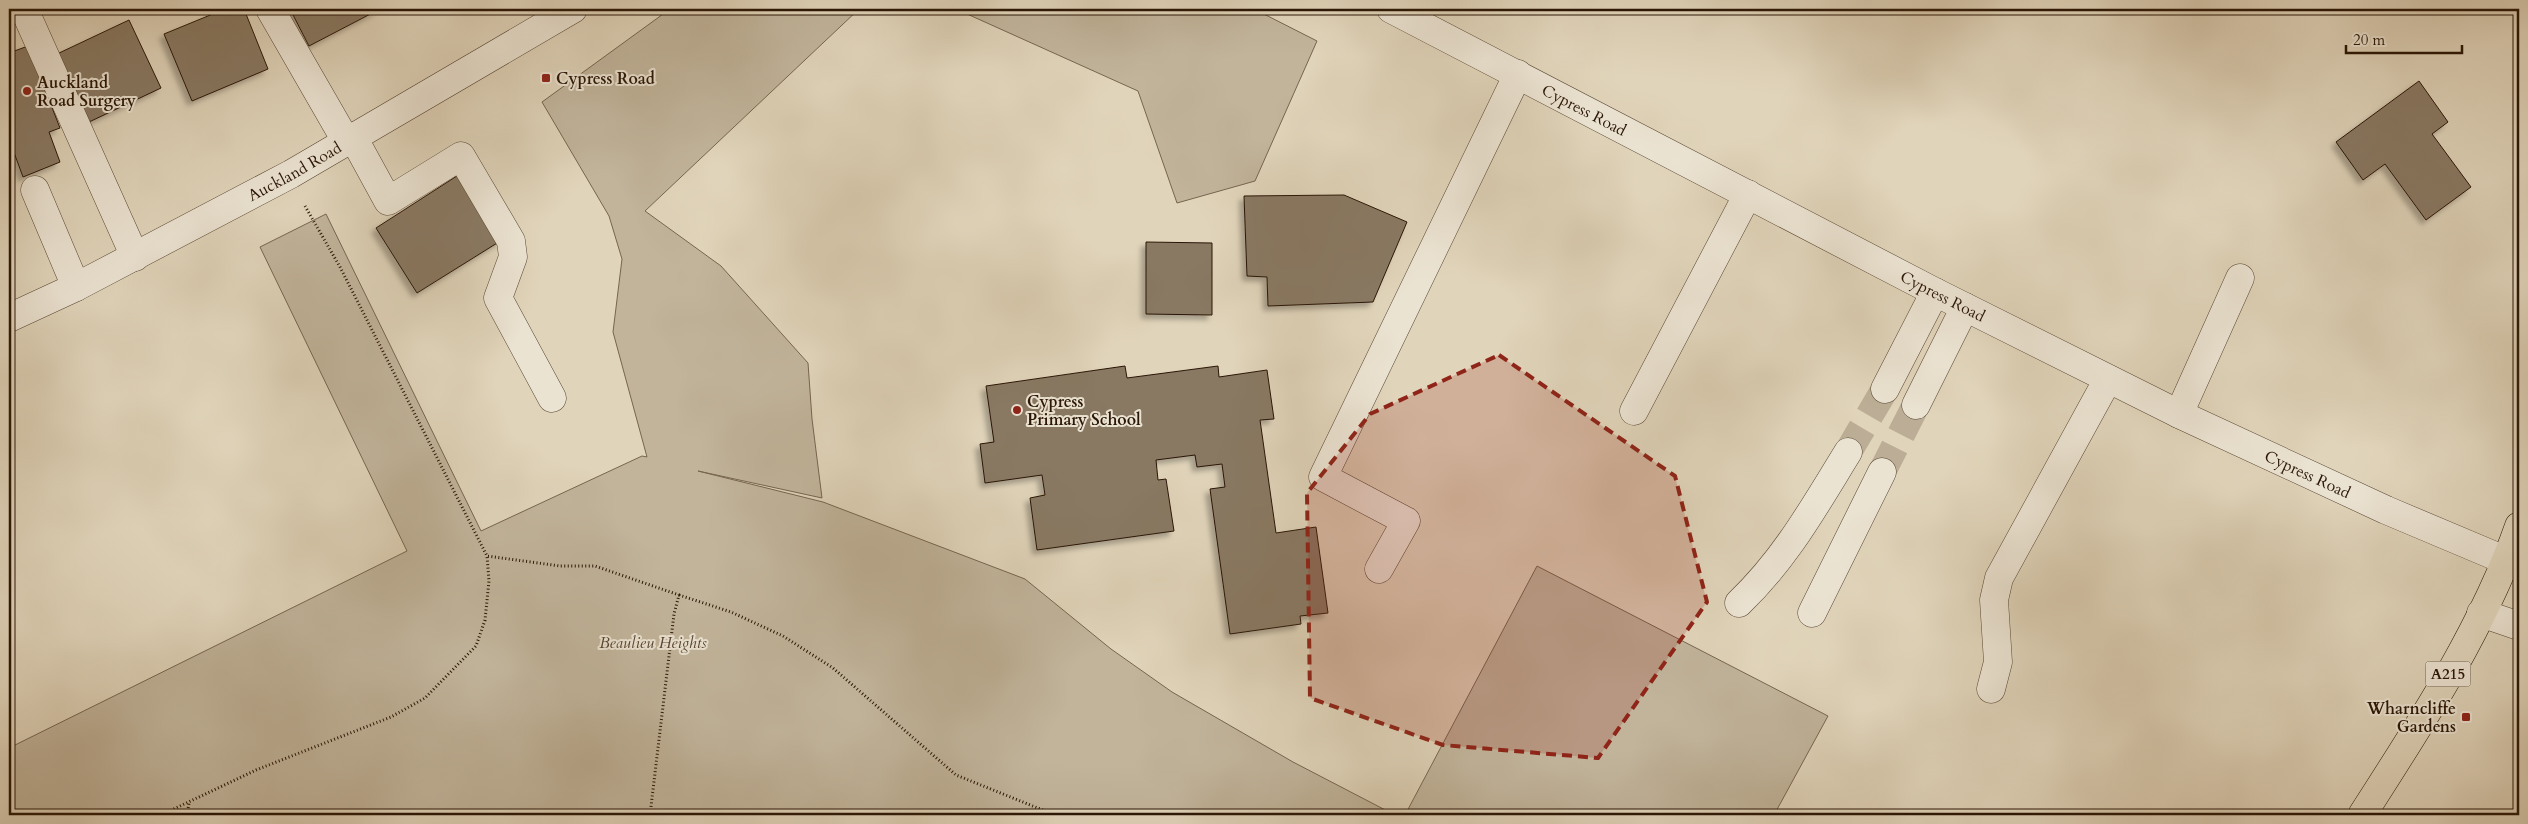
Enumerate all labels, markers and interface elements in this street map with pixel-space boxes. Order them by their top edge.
scale bar [2346,22,2462,54]
text: 20 m [2353,30,2385,50]
place label: Cypress Road [556,68,655,90]
place label: Auckland Road Surgery [37,72,136,112]
marker: Cypress Road [540,72,552,84]
street label: Cypress Road [1538,79,1630,142]
marker: Auckland Road Surgery [21,85,33,97]
street label: Auckland Road [244,137,346,207]
street label: Cypress Road [1896,266,1989,328]
place label: Cypress Primary School [1027,391,1141,431]
marker: Cypress Primary School [1011,404,1023,416]
street label: Cypress Road [2261,445,2354,504]
park label: Beaulieu Heights [599,632,707,654]
road number: A215 [2426,662,2470,686]
place label: Wharncliffe Gardens [2366,698,2456,738]
marker: Wharncliffe Gardens [2460,711,2472,723]

